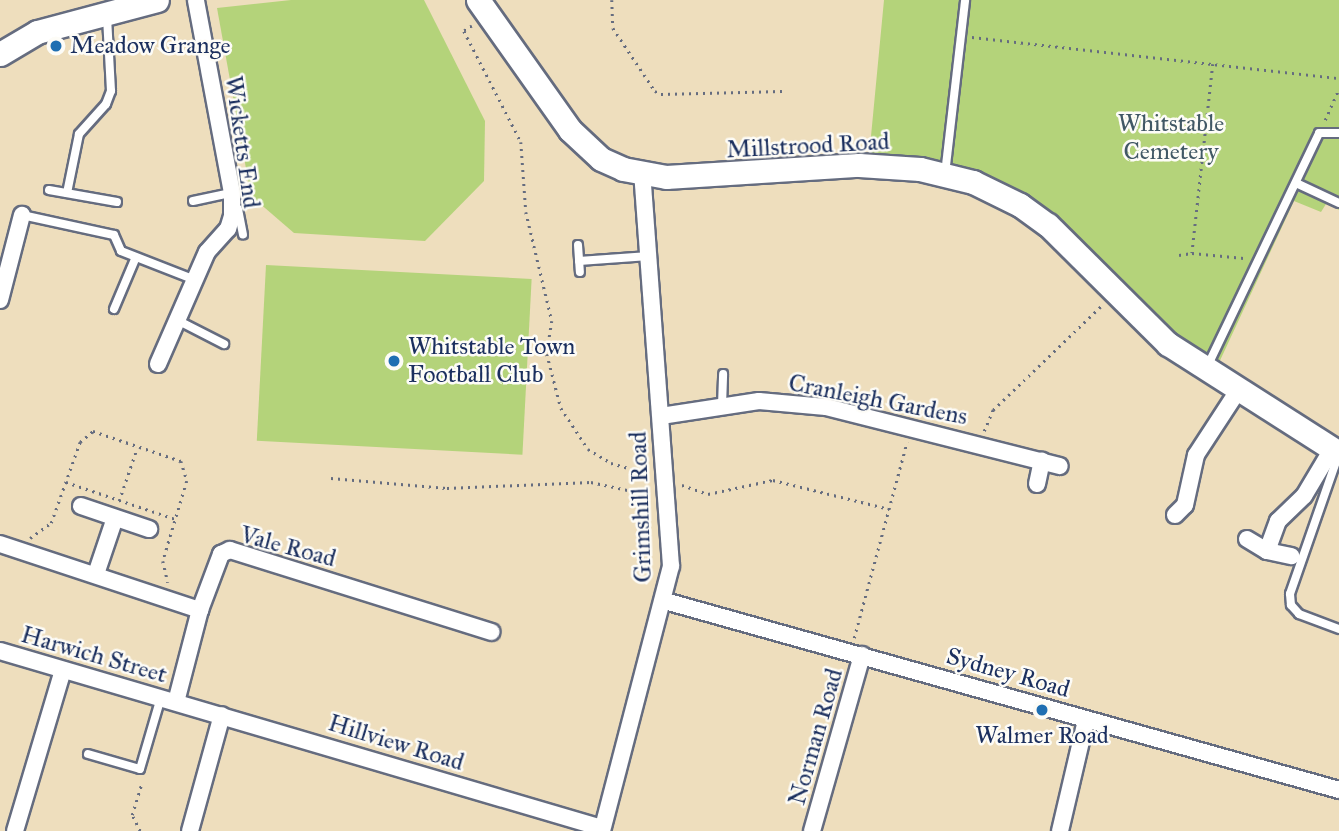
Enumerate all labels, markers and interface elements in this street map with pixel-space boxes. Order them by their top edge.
place label: Meadow Grange [70,32,231,60]
marker: Meadow Grange [48,38,64,54]
street label: Wicketts End [218,74,266,210]
park label: Whitstable Cemetery [1118,110,1224,166]
street label: Millstrood Road [726,127,890,165]
place label: Whitstable Town Football Club [408,333,575,389]
marker: Whitstable Town Football Club [386,353,402,369]
street label: Cranleigh Gardens [786,369,970,431]
street label: Grimshill Road [624,431,658,583]
street label: Vale Road [237,520,339,574]
street label: Harwich Street [18,620,170,690]
street label: Sydney Road [943,642,1073,704]
street label: Norman Road [783,665,849,809]
marker: Walmer Road [1034,702,1050,718]
street label: Hillview Road [325,709,467,777]
place label: Walmer Road [975,722,1109,750]

